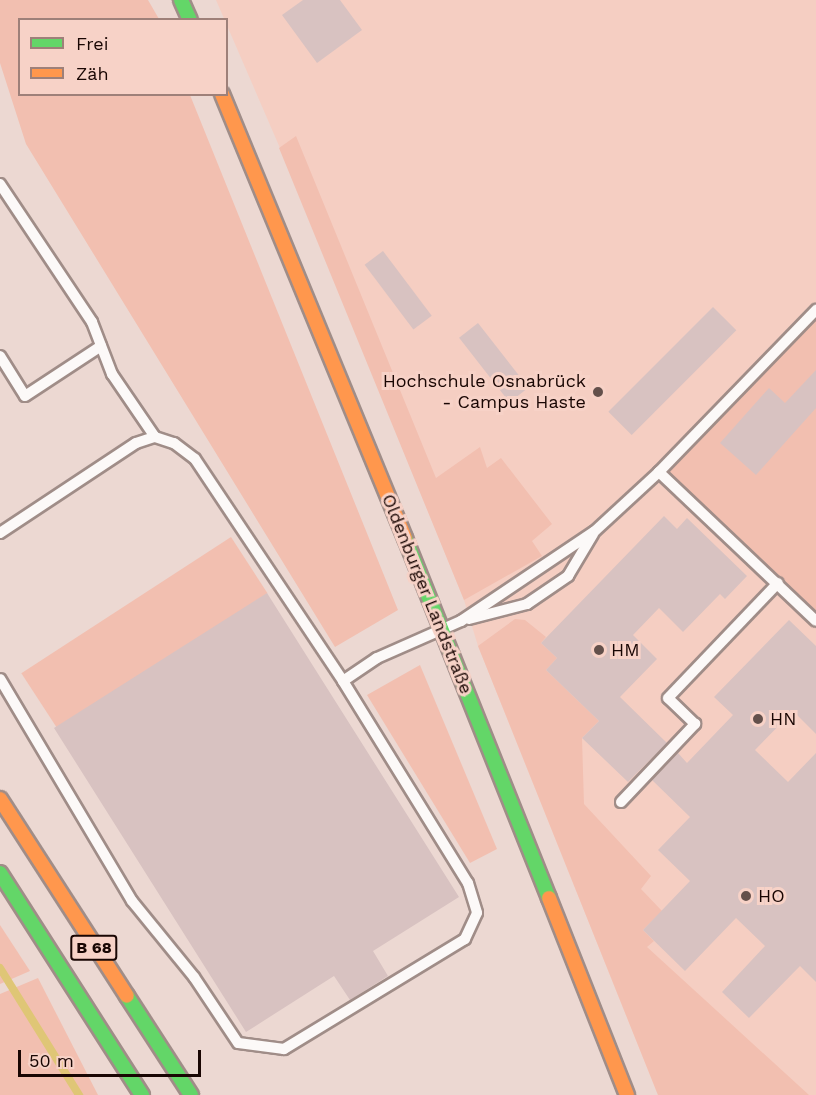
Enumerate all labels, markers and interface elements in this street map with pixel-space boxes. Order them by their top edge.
legend [18,18,228,96]
text: Frei [76,33,108,54]
text: Zäh [76,63,109,84]
place label: Hochschule Osnabrück - Campus Haste [383,371,586,413]
marker: Hochschule Osnabrück - Campus Haste [591,385,605,399]
street label: Oldenburger Landstraße [377,491,477,697]
place label: HM [611,639,640,661]
marker: HM [592,643,606,657]
place label: HN [770,708,796,730]
marker: HN [751,712,765,726]
place label: HO [758,885,785,907]
marker: HO [739,889,753,903]
road number: B 68 [70,935,118,961]
scale bar [21,1038,204,1076]
text: 50 m [29,1050,74,1071]

